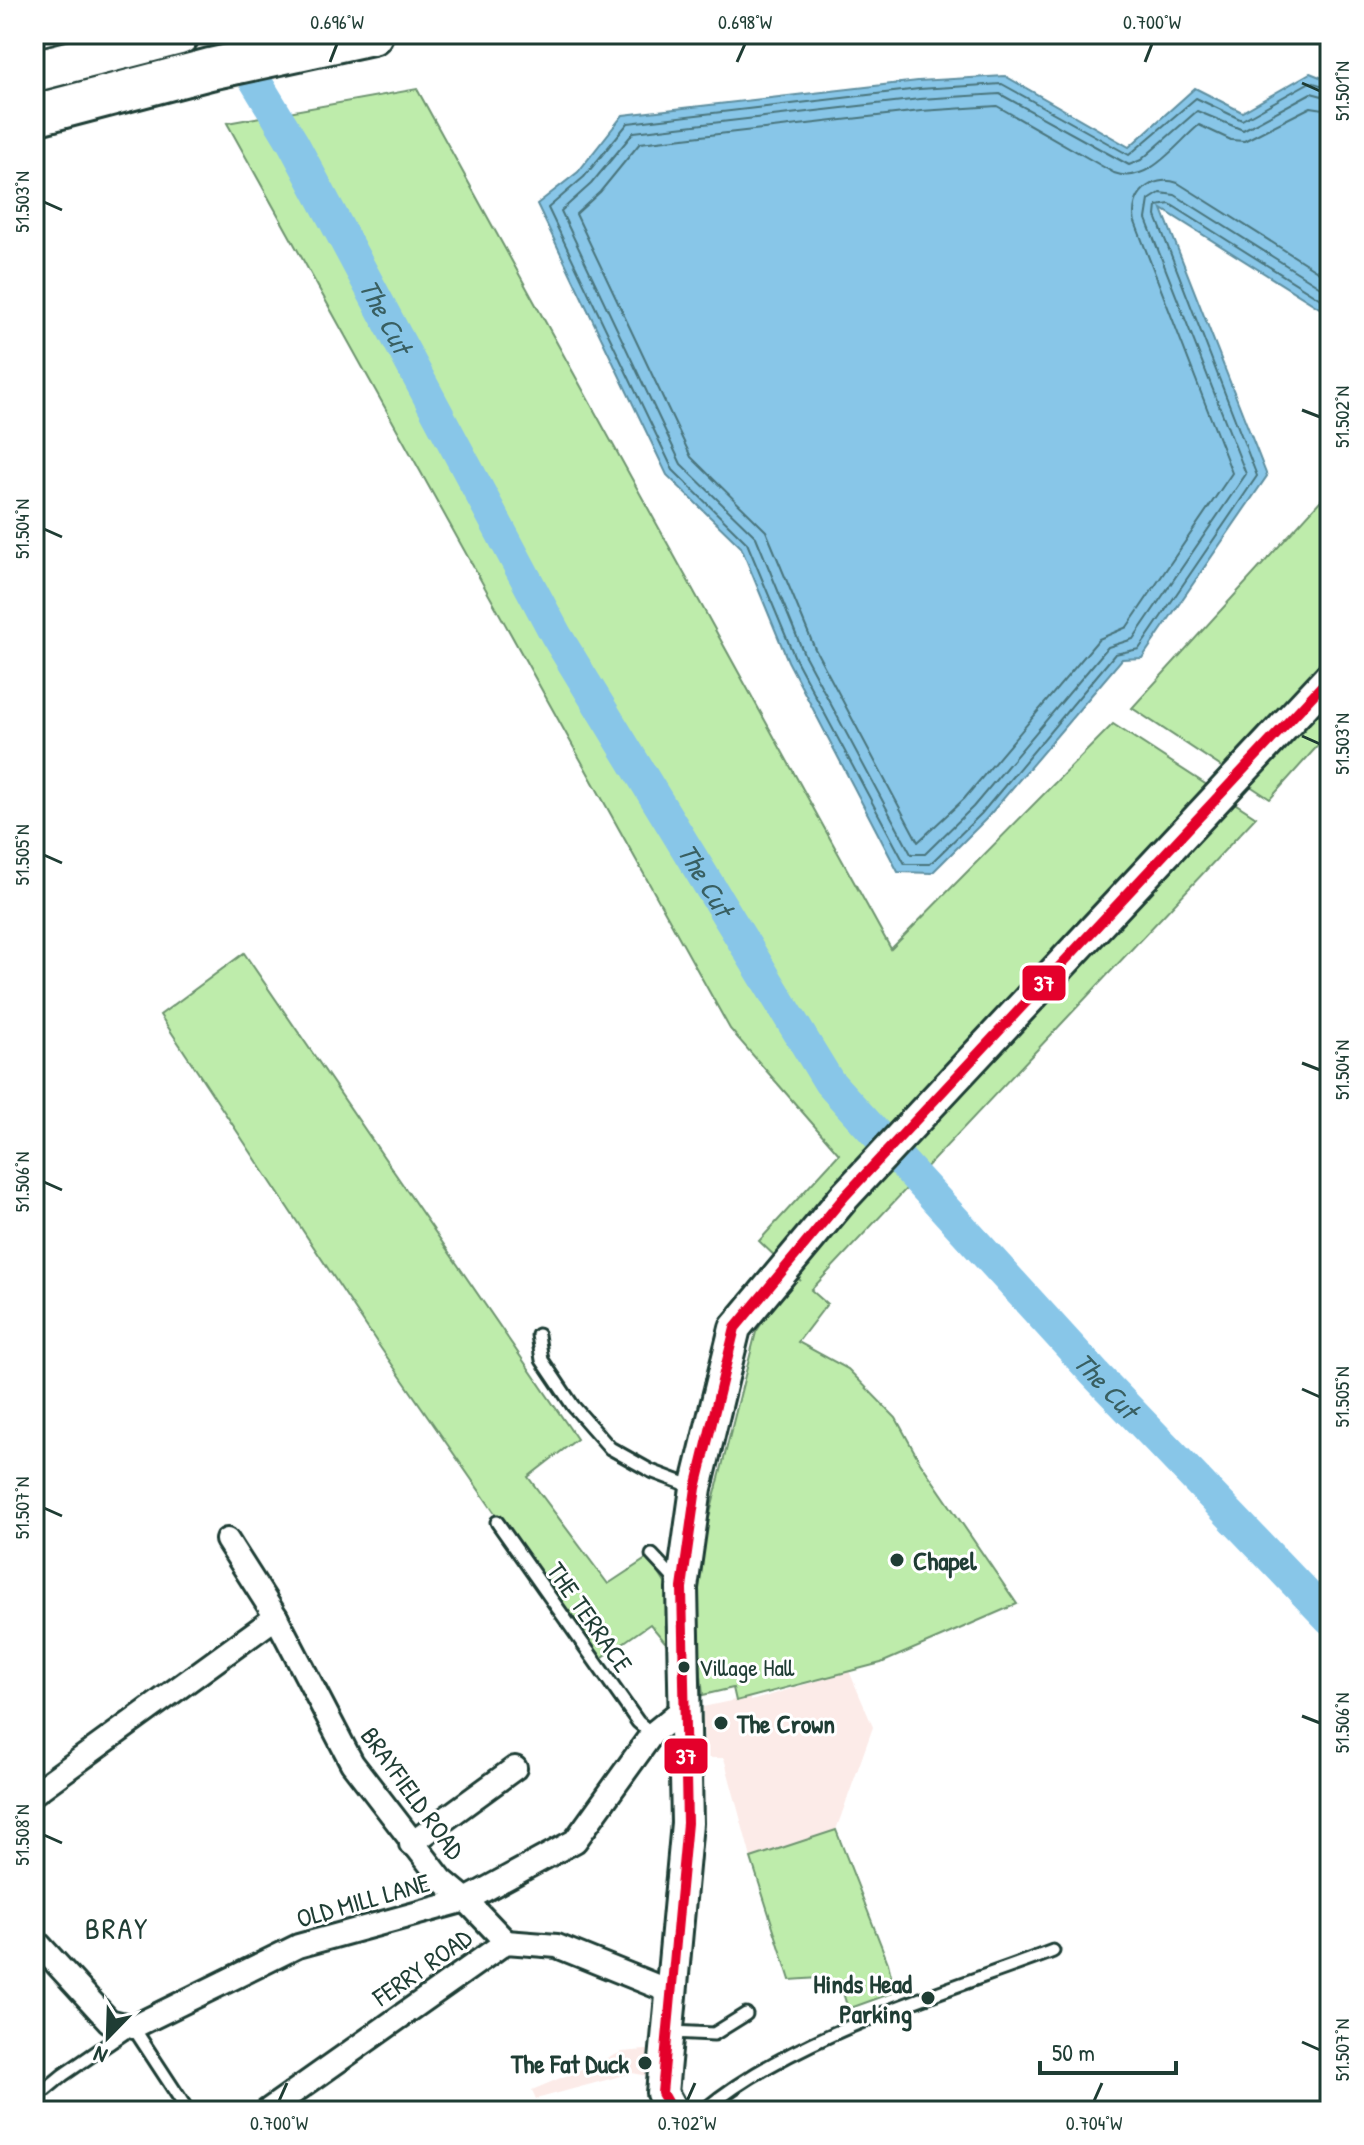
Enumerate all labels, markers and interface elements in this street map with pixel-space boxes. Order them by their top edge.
text: 0.696°W [310,8,364,35]
text: 0.698°W [718,8,773,35]
text: 0.700°W [1123,8,1182,35]
text: 51.501°N [1328,61,1355,121]
text: 51.503°N [8,171,35,233]
water label: The Cut [350,273,423,364]
text: 51.502°N [1328,386,1355,448]
text: 51.504°N [8,499,35,559]
text: 51.503°N [1328,713,1355,775]
text: 51.505°N [8,824,35,886]
water label: The Cut [669,836,744,927]
line badge: 37 [1021,964,1067,1002]
text: 37 [1034,968,1054,998]
text: 51.504°N [1328,1040,1355,1100]
text: 51.506°N [8,1152,35,1212]
water label: The Cut [1065,1344,1150,1430]
text: 51.505°N [1328,1366,1355,1428]
text: 51.507°N [8,1477,35,1539]
place label: Chapel [913,1543,978,1579]
marker: Chapel [888,1551,906,1569]
street label: THE TERRACE [539,1555,641,1680]
place label: Village Hall [699,1651,795,1683]
marker: Village Hall [676,1659,692,1675]
text: 51.506°N [1328,1693,1355,1753]
place label: The Crown [736,1706,835,1741]
marker: The Crown [712,1714,730,1732]
street label: BRAYFIELD ROAD [353,1720,473,1867]
line badge: 37 [663,1737,709,1775]
text: 37 [676,1741,696,1771]
text: 51.508°N [8,1804,35,1866]
street label: OLD MILL LANE [292,1864,434,1936]
district label: BRAY [85,1908,149,1948]
street label: FERRY ROAD [365,1920,479,2014]
place label: Hinds Head Parking [813,1966,913,2032]
marker: Hinds Head Parking [919,1989,937,2007]
north arrow [68,1997,148,2077]
text: 51.507°N [1328,2019,1355,2081]
scale bar [1040,2025,1176,2075]
text: 50 m [1052,2036,1095,2068]
text: N [89,2039,111,2072]
place label: The Fat Duck [510,2046,629,2081]
marker: The Fat Duck [636,2054,654,2072]
text: 0.700°W [250,2109,309,2136]
text: 0.702°W [658,2109,717,2136]
text: 0.704°W [1066,2109,1123,2136]

